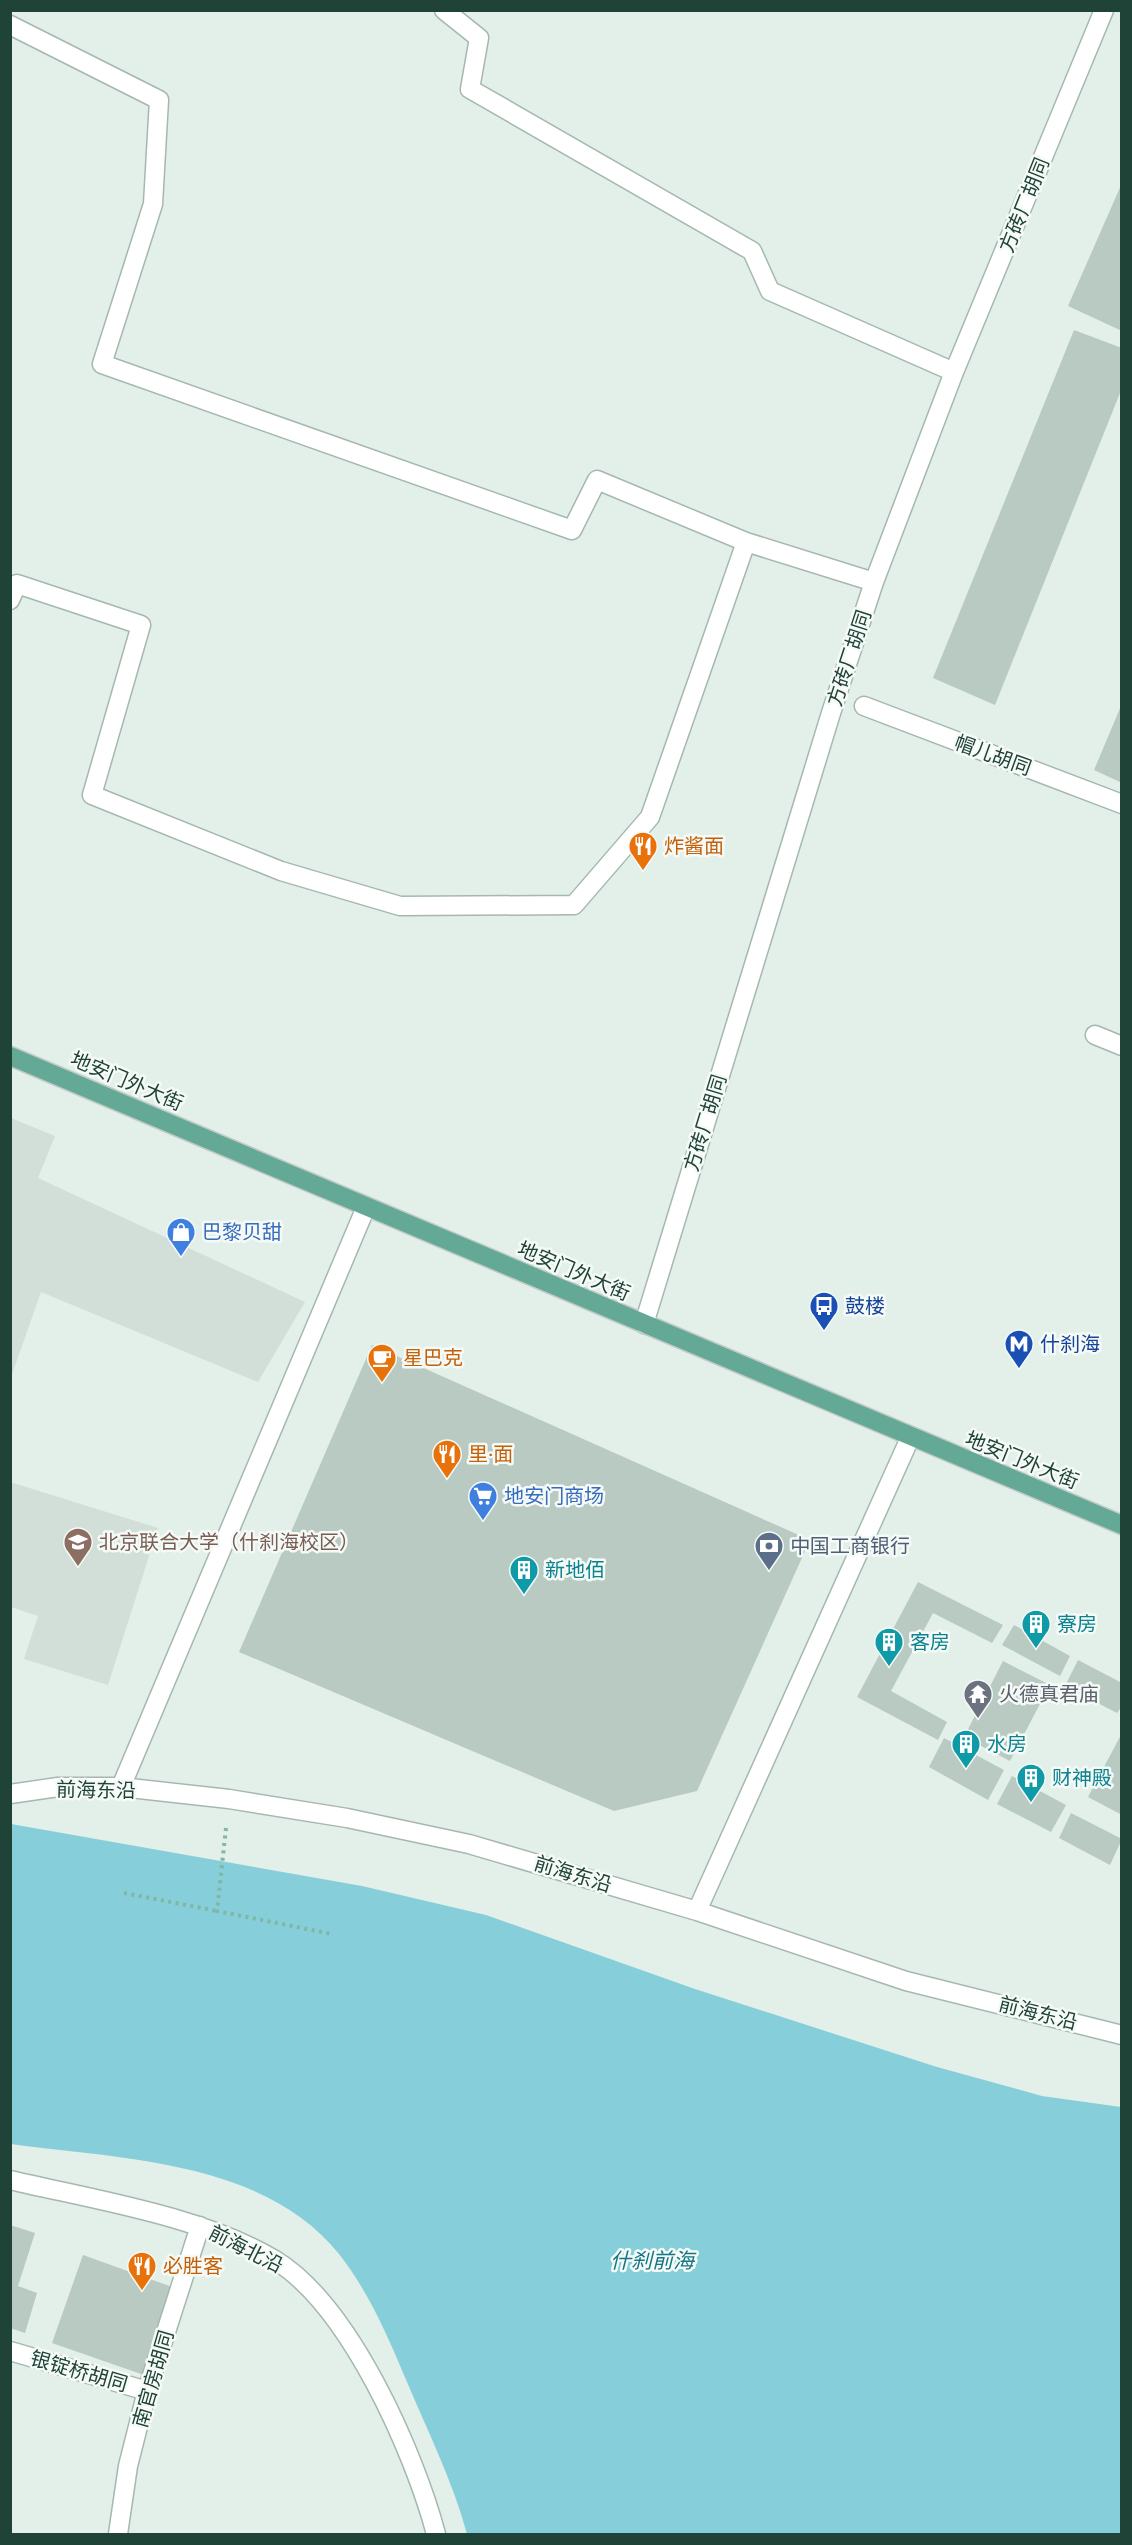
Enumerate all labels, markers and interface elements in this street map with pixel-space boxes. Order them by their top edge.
street label: 方砖厂胡同 [993,154,1055,256]
street label: 方砖厂胡同 [821,606,877,710]
street label: 帽儿胡同 [951,729,1035,781]
restaurant icon: 炸酱面 [627,830,659,872]
place label: 炸酱面 [664,833,724,859]
street label: 地安门外大街 [67,1046,187,1116]
street label: 方砖厂胡同 [678,1071,732,1175]
shop icon: 巴黎贝甜 [165,1216,197,1258]
place label: 巴黎贝甜 [202,1219,282,1245]
street label: 地安门外大街 [514,1236,634,1306]
bus stop icon: 鼓楼 [808,1290,840,1332]
place label: 鼓楼 [845,1293,885,1319]
metro station icon: 什刹海 [1003,1328,1035,1370]
place label: 什刹海 [1040,1331,1100,1357]
cafe icon: 星巴克 [366,1342,398,1384]
place label: 星巴克 [403,1345,463,1371]
street label: 地安门外大街 [961,1425,1083,1495]
restaurant icon: 里·面 [431,1438,463,1480]
place label: 里·面 [468,1441,513,1467]
supermarket icon: 地安门商场 [467,1480,499,1522]
place label: 地安门商场 [504,1483,604,1509]
school or university icon: 北京联合大学（什刹海校区） [62,1526,94,1568]
place label: 北京联合大学（什刹海校区） [99,1529,359,1555]
bank icon: 中国工商银行 [753,1530,785,1572]
place label: 中国工商银行 [790,1533,910,1559]
building icon: 新地佰 [508,1554,540,1596]
place label: 新地佰 [545,1557,605,1583]
building icon: 寮房 [1020,1608,1052,1650]
place label: 寮房 [1057,1611,1097,1637]
building icon: 客房 [873,1626,905,1668]
place label: 客房 [910,1629,950,1655]
temple icon: 火德真君庙 [962,1678,994,1720]
place label: 火德真君庙 [999,1681,1099,1707]
building icon: 水房 [950,1728,982,1770]
place label: 水房 [987,1731,1027,1757]
building icon: 财神殿 [1015,1762,1047,1804]
place label: 财神殿 [1052,1765,1112,1791]
street label: 前海东沿 [56,1776,136,1804]
street label: 前海东沿 [531,1850,615,1898]
street label: 前海东沿 [996,1991,1080,2035]
street label: 前海北沿 [204,2219,288,2279]
water label: 什刹前海 [610,2247,697,2274]
restaurant icon: 必胜客 [126,2250,158,2292]
place label: 必胜客 [163,2253,223,2279]
street label: 南官房胡同 [127,2327,179,2431]
street label: 银锭桥胡同 [27,2345,131,2397]

